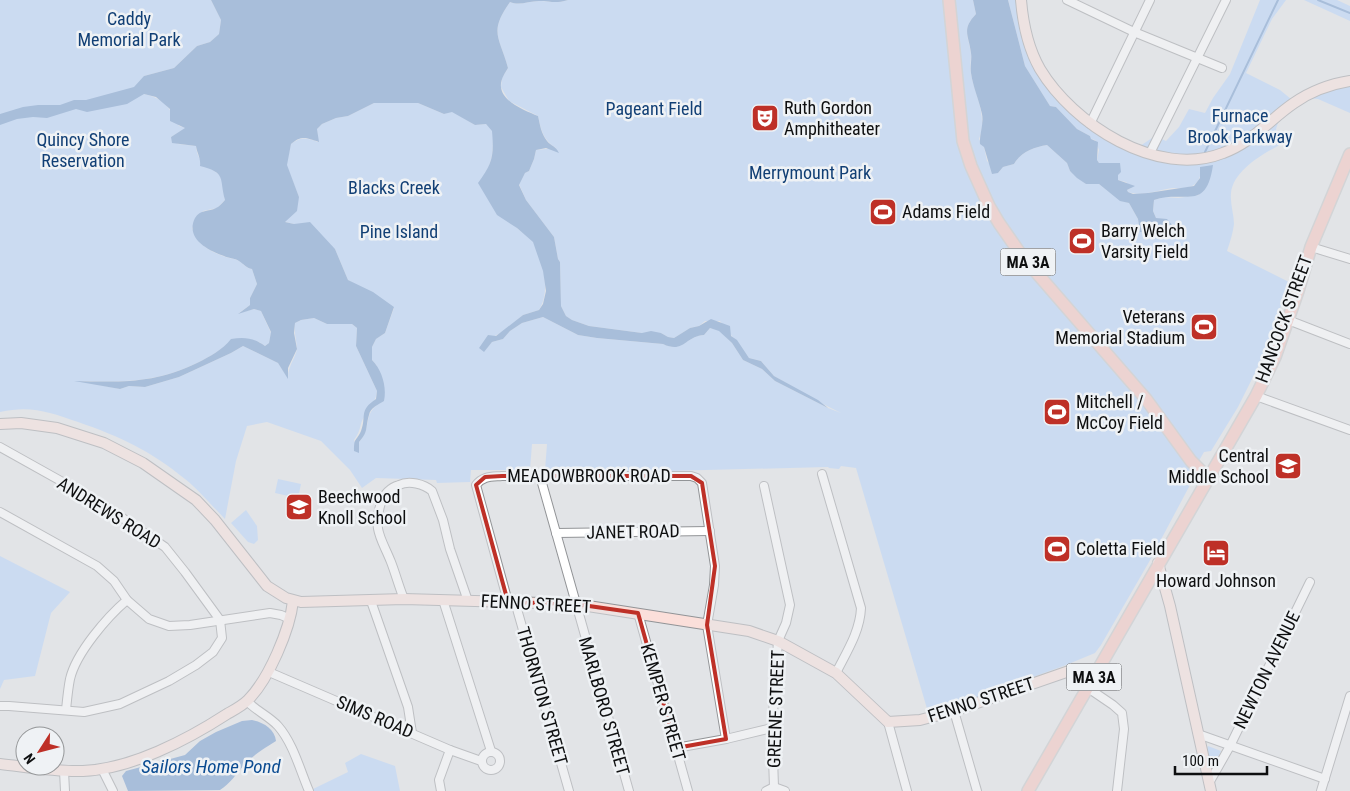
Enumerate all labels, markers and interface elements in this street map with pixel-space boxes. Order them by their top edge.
park label: Caddy Memorial Park [77,8,181,50]
place label: Ruth Gordon Amphitheater [784,97,880,139]
park label: Pageant Field [606,98,702,119]
theatre icon: Ruth Gordon Amphitheater [750,103,780,133]
park label: Furnace Brook Parkway [1187,105,1293,147]
park label: Quincy Shore Reservation [36,129,130,171]
park label: Merrymount Park [749,162,871,183]
park label: Blacks Creek [348,177,440,198]
sports icon: Adams Field [868,197,898,227]
place label: Adams Field [902,201,990,222]
place label: Barry Welch Varsity Field [1101,220,1188,262]
park label: Pine Island [360,221,438,242]
sports icon: Barry Welch Varsity Field [1067,226,1097,256]
road number: MA 3A [1000,248,1056,276]
street label: HANCOCK STREET [1251,252,1316,385]
place label: Veterans Memorial Stadium [1055,306,1185,348]
sports icon: Veterans Memorial Stadium [1189,312,1219,342]
place label: Mitchell / McCoy Field [1076,391,1163,433]
sports icon: Mitchell / McCoy Field [1042,397,1072,427]
place label: Central Middle School [1168,445,1269,487]
school or university icon: Central Middle School [1273,451,1303,481]
street label: MEADOWBROOK ROAD [507,465,671,486]
street label: ANDREWS ROAD [54,472,165,553]
place label: Beechwood Knoll School [318,486,406,528]
school or university icon: Beechwood Knoll School [284,492,314,522]
street label: JANET ROAD [586,520,680,543]
sports icon: Coletta Field [1042,534,1072,564]
place label: Coletta Field [1076,538,1166,559]
hotel icon: Howard Johnson [1201,538,1231,568]
place label: Howard Johnson [1156,570,1276,591]
street label: FENNO STREET [480,590,592,617]
street label: NEWTON AVENUE [1229,608,1304,732]
street label: THORNTON STREET [513,624,572,767]
street label: MARLBORO STREET [575,634,634,778]
street label: KEMPER STREET [637,641,690,763]
street label: GREENE STREET [763,650,788,768]
road number: MA 3A [1066,664,1122,690]
street label: FENNO STREET [925,672,1037,727]
street label: SIMS ROAD [333,691,417,742]
north arrow [15,726,65,776]
scale bar [1175,744,1268,776]
text: N [20,750,38,767]
text: 100 m [1182,752,1219,770]
water label: Sailors Home Pond [141,755,282,778]

